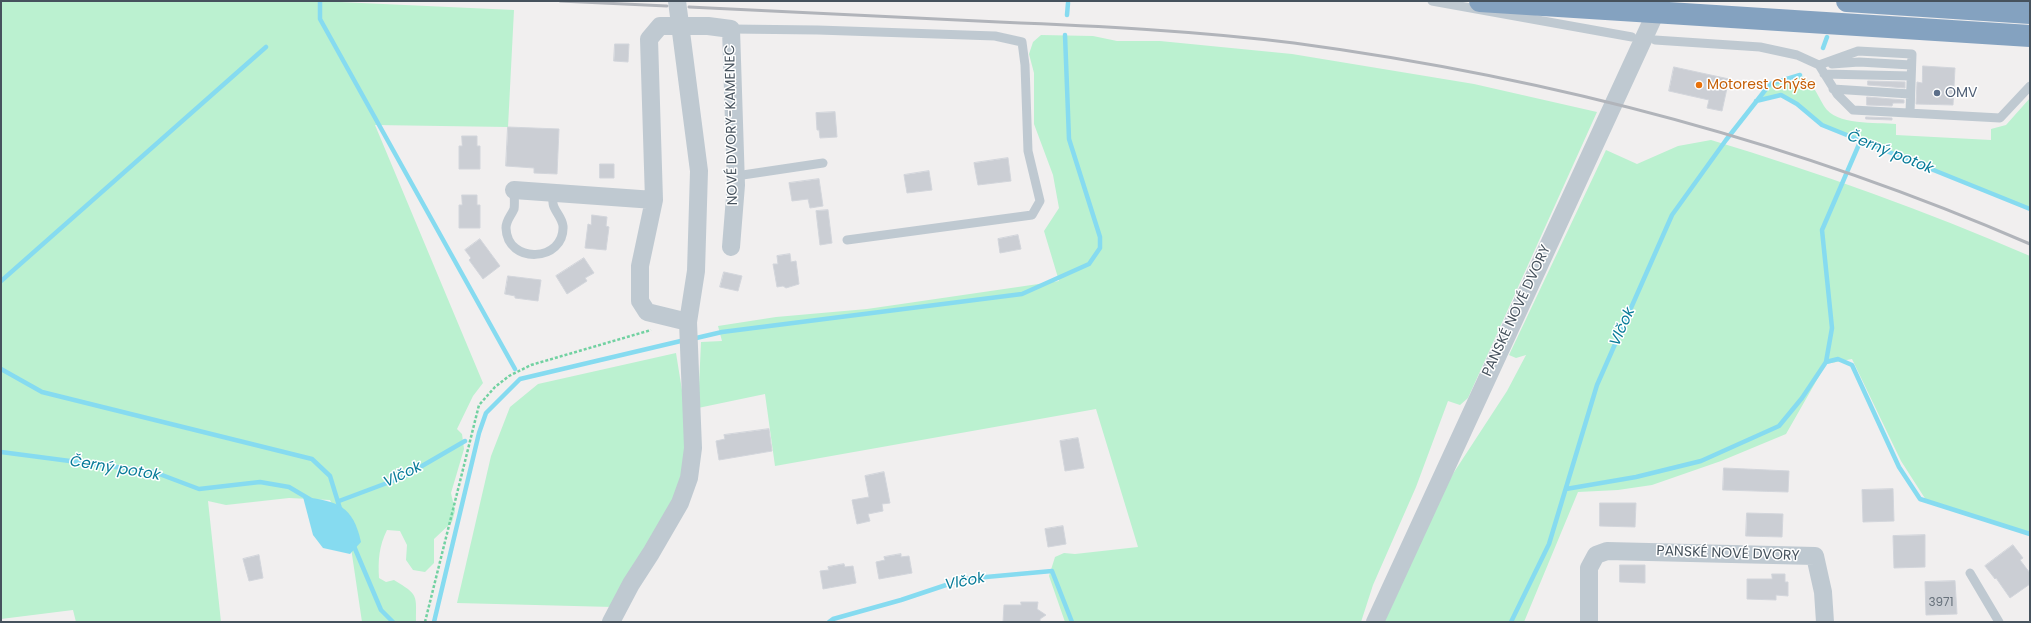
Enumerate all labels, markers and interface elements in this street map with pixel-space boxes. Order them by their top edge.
street label: NOVÉ DVORY-KAMENEC [722,44,742,206]
place label: Motorest Chýše [1707,77,1816,93]
marker: Motorest Chýše [1694,80,1704,90]
place label: OMV [1945,85,1978,101]
marker: OMV [1932,88,1942,98]
water label: Černý potok [1844,128,1936,178]
street label: PANSKÉ NOVÉ DVORY [1479,243,1555,379]
water label: Vlčok [1607,305,1639,349]
water label: Černý potok [68,453,162,485]
water label: Vlčok [381,458,425,492]
street label: PANSKÉ NOVÉ DVORY [1656,543,1800,565]
water label: Vlčok [944,569,986,595]
house number: 3971 [1928,596,1954,610]

